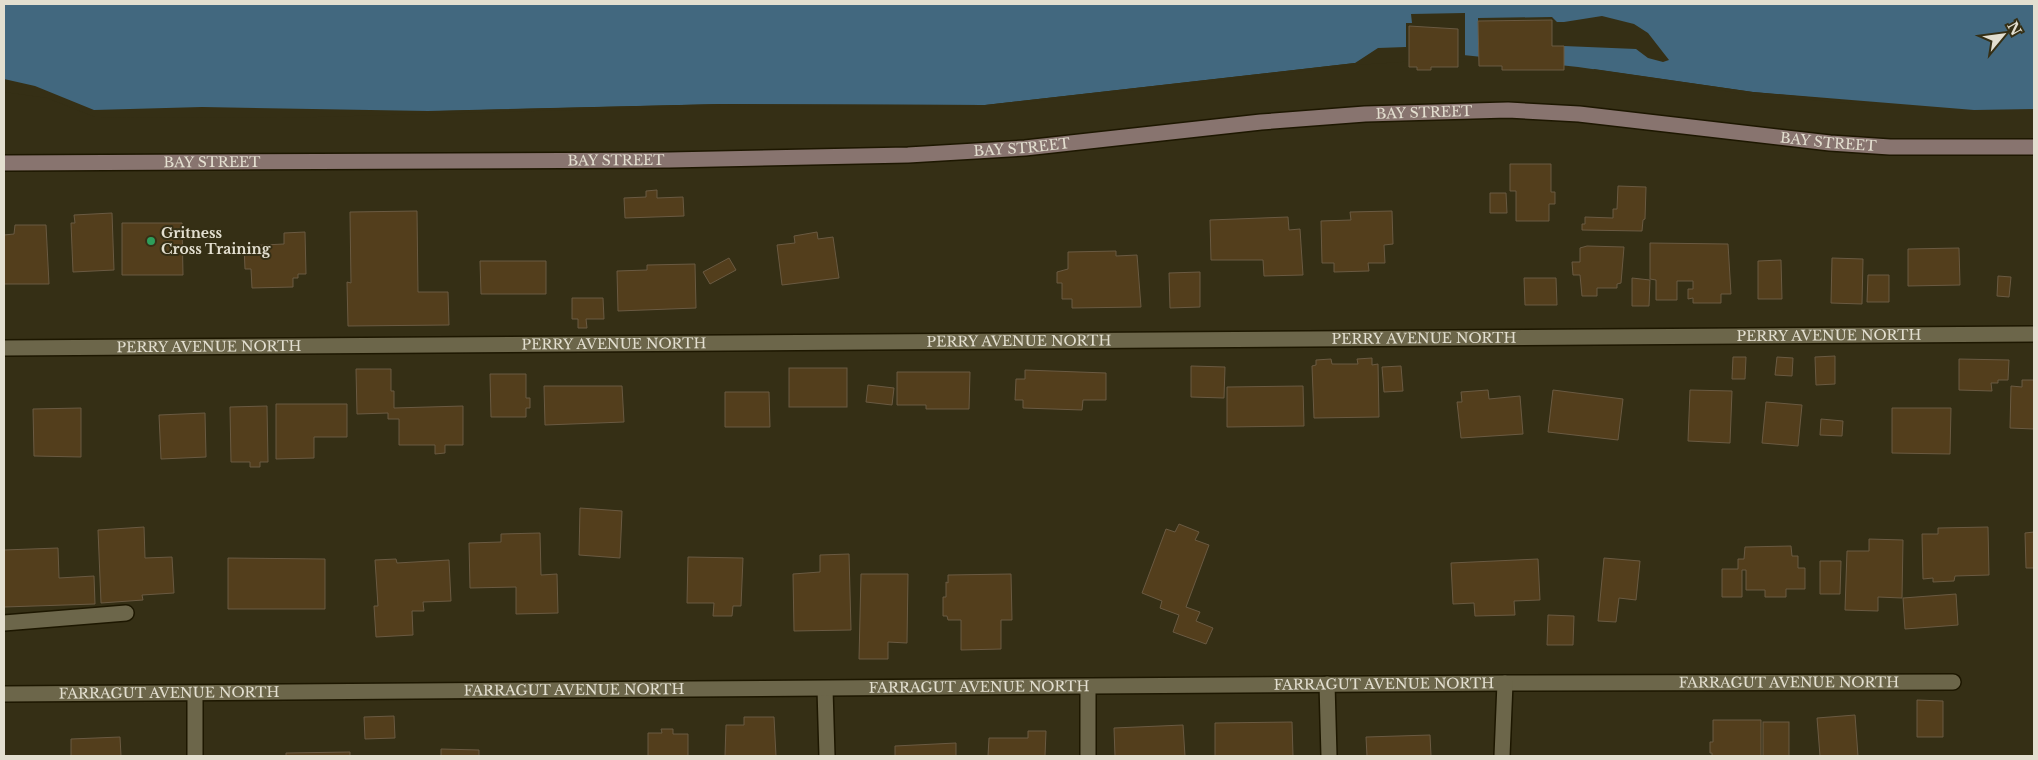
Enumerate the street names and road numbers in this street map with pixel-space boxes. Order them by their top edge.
street label: BAY STREET [1375,102,1473,123]
street label: BAY STREET [1779,128,1877,155]
street label: BAY STREET [973,134,1071,160]
street label: BAY STREET [567,151,665,169]
street label: BAY STREET [163,153,261,171]
street label: PERRY AVENUE NORTH [1736,326,1921,345]
street label: PERRY AVENUE NORTH [1332,329,1516,348]
street label: PERRY AVENUE NORTH [927,331,1111,351]
street label: PERRY AVENUE NORTH [522,334,706,353]
street label: PERRY AVENUE NORTH [117,337,302,356]
street label: FARRAGUT AVENUE NORTH [1679,673,1899,692]
street label: FARRAGUT AVENUE NORTH [1274,674,1494,694]
street label: FARRAGUT AVENUE NORTH [869,677,1089,697]
street label: FARRAGUT AVENUE NORTH [464,680,684,700]
street label: FARRAGUT AVENUE NORTH [59,683,279,703]

